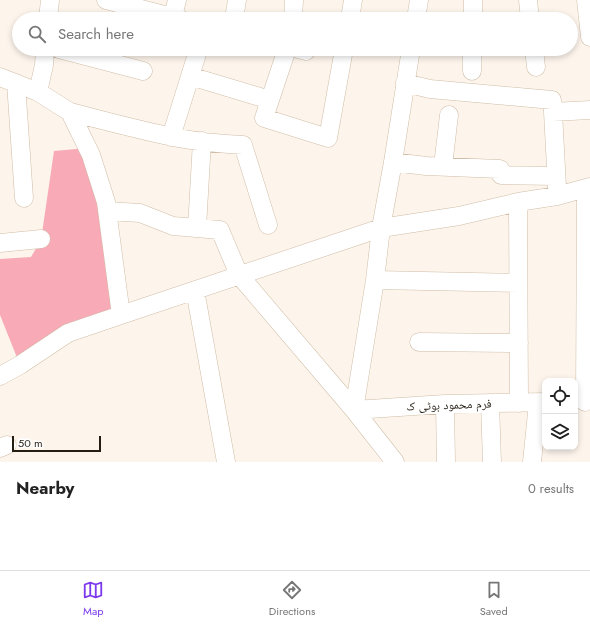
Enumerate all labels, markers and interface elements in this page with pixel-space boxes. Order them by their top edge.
search box [12,12,578,56]
icon: search [26,23,48,45]
text: Search here [58,23,134,45]
map controls [542,378,578,450]
button: locate [542,378,578,414]
street label: فرم محمود بوٹی ک [406,395,492,415]
button: layers [542,414,578,450]
scale bar [12,434,101,453]
text: 50 m [18,435,43,451]
text: Nearby [16,476,74,500]
text: 0 results [528,479,574,498]
tab: Map [82,579,104,619]
tab: Directions [269,579,315,619]
tab: Saved [480,579,508,619]

